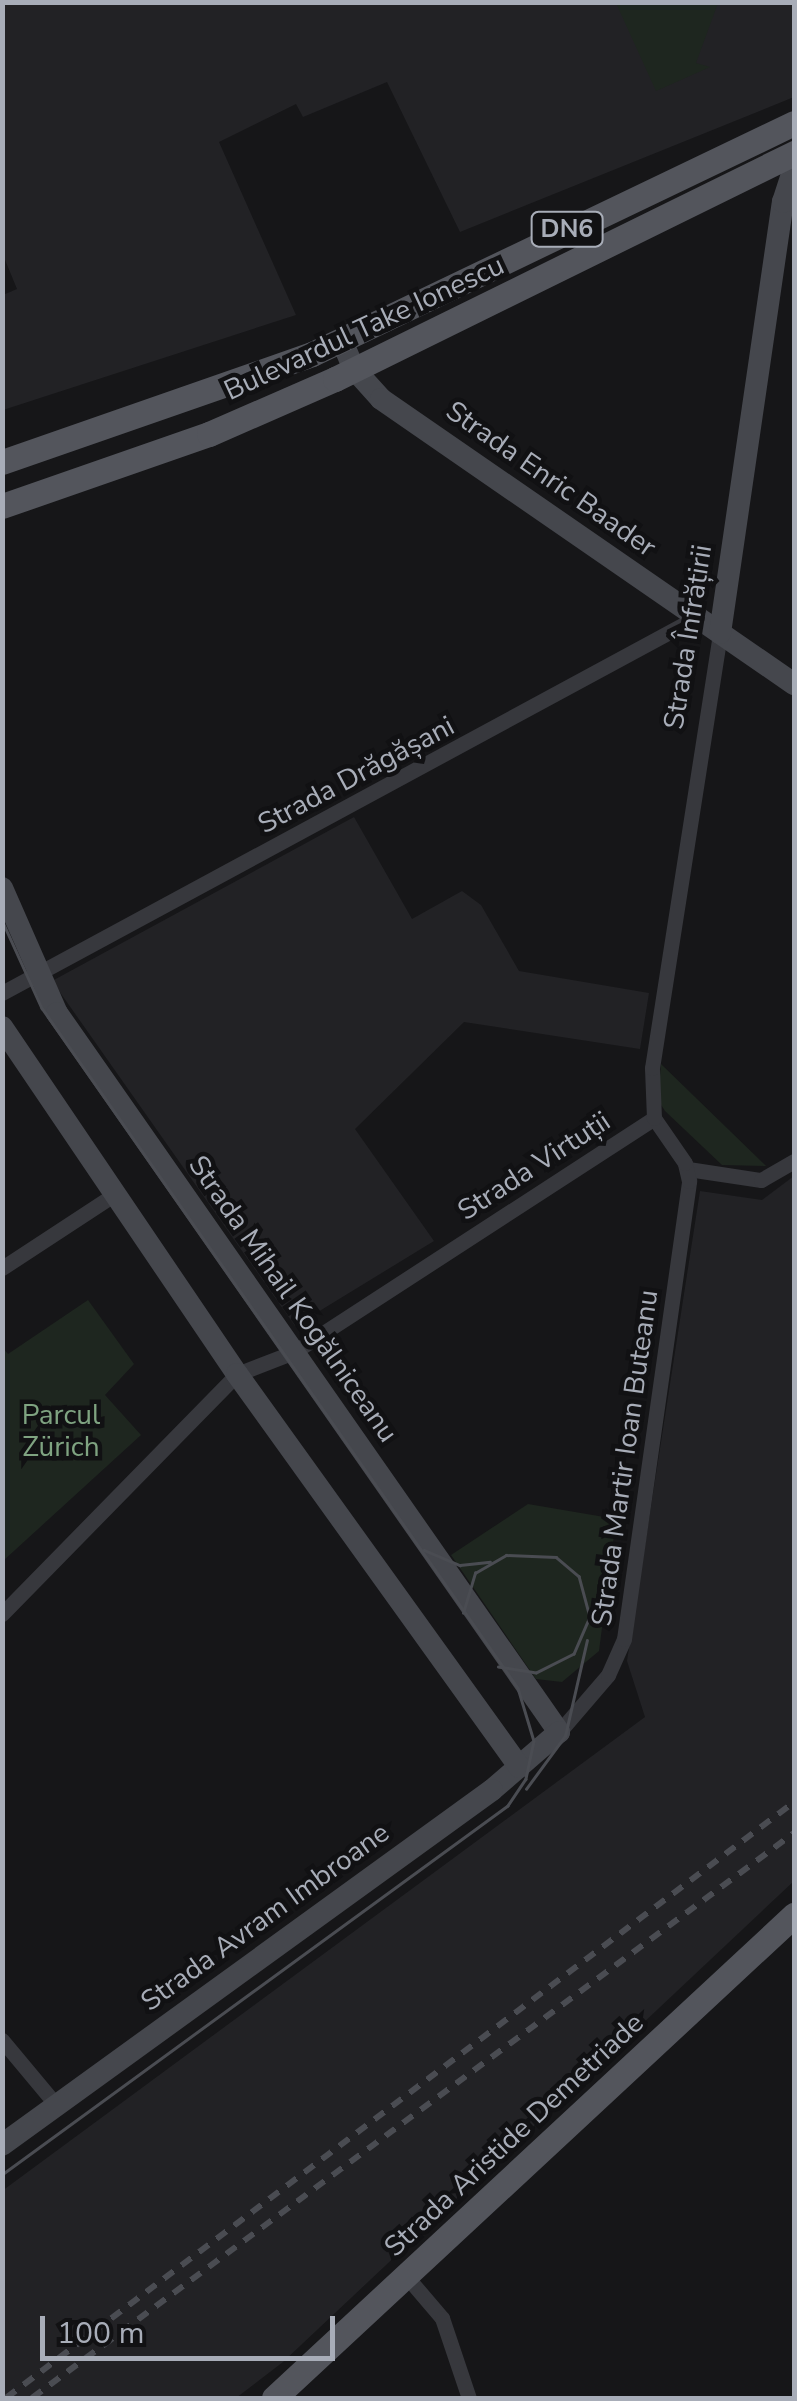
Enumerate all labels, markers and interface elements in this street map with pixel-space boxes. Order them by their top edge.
road number: DN6 [530,209,604,249]
street label: Bulevardul Take Ionescu [219,248,509,408]
street label: Strada Enric Baader [439,394,663,564]
street label: Strada Înfrățirii [657,542,719,732]
street label: Strada Drăgășani [252,709,460,841]
street label: Strada Virtuții [452,1104,616,1228]
street label: Strada Mihail Kogălniceanu [181,1149,405,1449]
street label: Strada Martir Ioan Buteanu [585,1288,665,1628]
park label: Parcul Zürich [22,1398,100,1464]
street label: Strada Avram Imbroane [134,1816,396,2018]
street label: Strada Aristide Demetriade [378,2006,650,2264]
scale bar [45,2296,340,2358]
text: 100 m [57,2313,144,2354]

